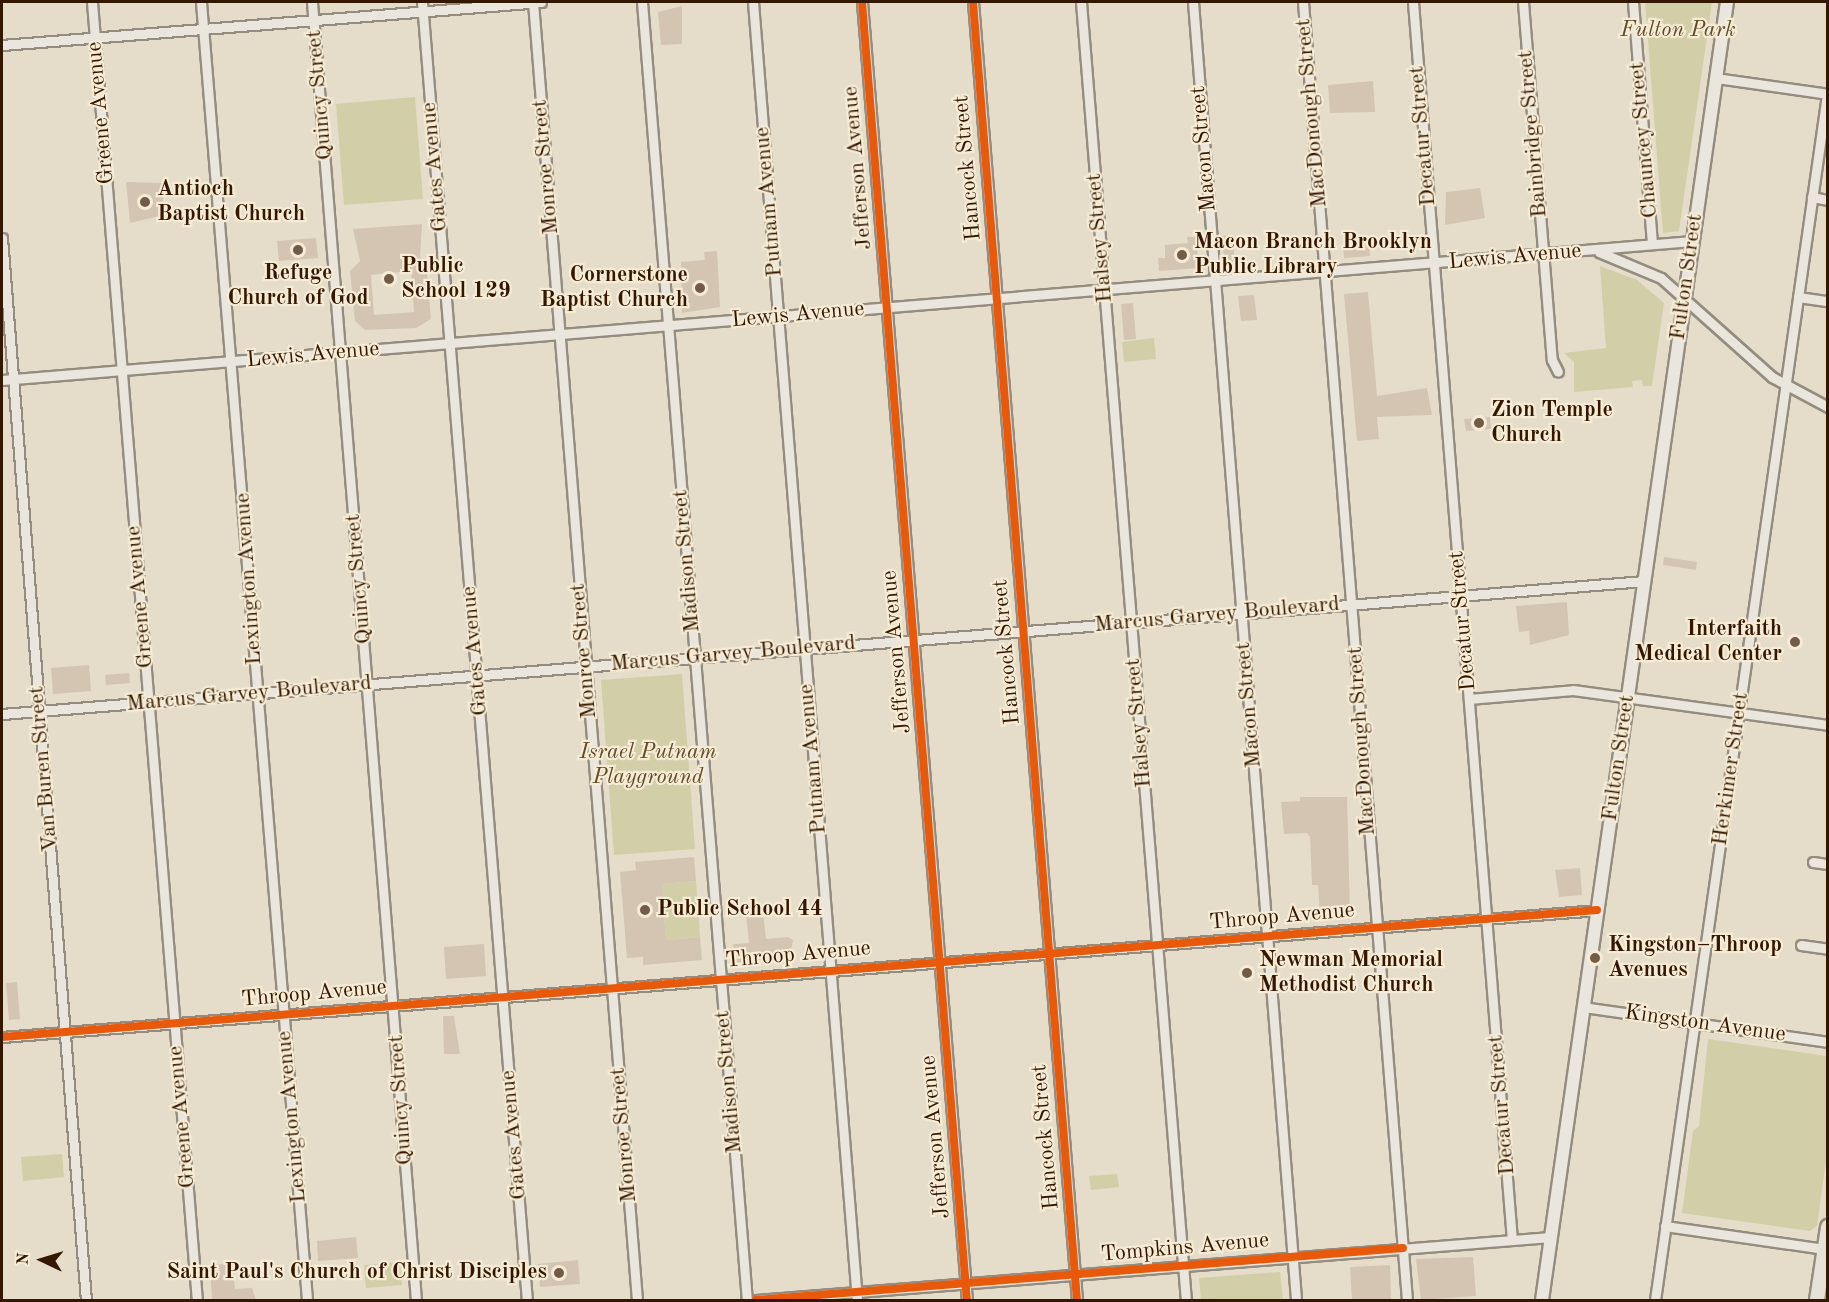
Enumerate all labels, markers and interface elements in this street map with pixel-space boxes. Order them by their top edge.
street label: MacDonough Street [1291,17,1333,209]
park label: Fulton Park [1620,18,1736,44]
street label: Quincy Street [301,29,339,161]
street label: Greene Avenue [82,41,120,185]
street label: Bainbridge Street [1513,49,1553,219]
street label: Chauncey Street [1624,61,1664,219]
street label: Decatur Street [1404,65,1442,207]
street label: Jefferson Avenue [838,85,878,251]
street label: Macon Street [1185,85,1223,213]
street label: Hancock Street [948,94,988,242]
street label: Monroe Street [527,98,565,236]
street label: Gates Avenue [416,101,454,233]
street label: Putnam Avenue [749,126,789,278]
street label: Halsey Street [1081,172,1119,304]
place label: Antioch Baptist Church [157,176,305,228]
marker: Antioch Baptist Church [138,195,152,209]
street label: Fulton Street [1665,212,1709,342]
place label: Macon Branch Brooklyn Public Library [1194,229,1432,280]
street label: Lewis Avenue [1447,238,1583,276]
marker: Refuge Church of God [291,243,305,257]
marker: Macon Branch Brooklyn Public Library [1175,248,1189,262]
place label: Public School 129 [401,253,511,304]
place label: Refuge Church of God [228,260,368,312]
place label: Cornerstone Baptist Church [540,262,688,314]
marker: Public School 129 [382,272,396,286]
marker: Cornerstone Baptist Church [693,281,707,295]
street label: Lewis Avenue [730,296,866,334]
street label: Lewis Avenue [245,336,381,374]
place label: Zion Temple Church [1491,397,1613,448]
marker: Zion Temple Church [1472,416,1486,430]
street label: Madison Street [668,488,706,634]
street label: Lexington Avenue [230,492,268,666]
street label: Quincy Street [340,513,378,645]
street label: Greene Avenue [121,525,159,669]
street label: Decatur Street [1444,550,1482,692]
street label: Jefferson Avenue [877,569,917,735]
street label: Hancock Street [987,578,1027,726]
street label: Monroe Street [565,582,603,720]
street label: Gates Avenue [456,585,494,717]
street label: Marcus Garvey Boulevard [1093,591,1341,639]
place label: Interfaith Medical Center [1634,616,1782,668]
street label: Marcus Garvey Boulevard [609,630,857,678]
marker: Interfaith Medical Center [1786,633,1804,651]
street label: Macon Street [1230,641,1268,769]
street label: MacDonough Street [1342,645,1382,837]
street label: Halsey Street [1120,657,1158,789]
street label: Marcus Garvey Boulevard [125,670,373,718]
street label: Putnam Avenue [793,683,833,835]
street label: Van Buren Street [24,685,64,853]
street label: Herkimer Street [1707,690,1755,848]
street label: Fulton Street [1597,693,1641,823]
park label: Israel Putnam Playground [580,739,716,790]
place label: Public School 44 [657,897,823,923]
street label: Throop Avenue [1208,897,1356,937]
marker: Public School 44 [638,903,652,917]
place label: Kingston–Throop Avenues [1608,932,1782,984]
street label: Throop Avenue [724,935,872,975]
place label: Newman Memorial Methodist Church [1259,947,1443,998]
marker: Kingston–Throop Avenues [1586,949,1604,967]
marker: Newman Memorial Methodist Church [1240,966,1254,980]
street label: Throop Avenue [240,974,388,1014]
street label: Kingston Avenue [1623,1000,1787,1048]
street label: Madison Street [710,1009,748,1155]
street label: Lexington Avenue [271,1030,313,1204]
street label: Quincy Street [383,1034,419,1166]
street label: Decatur Street [1483,1034,1521,1176]
street label: Greene Avenue [163,1045,201,1189]
street label: Jefferson Avenue [916,1054,956,1220]
street label: Hancock Street [1026,1063,1066,1211]
street label: Monroe Street [605,1066,643,1204]
street label: Gates Avenue [495,1069,533,1201]
street label: Tompkins Avenue [1100,1227,1270,1269]
north arrow [12,1230,72,1290]
text: N [16,1252,32,1265]
place label: Saint Paul's Church of Christ Disciples [166,1260,547,1286]
marker: Saint Paul's Church of Christ Disciples [552,1266,566,1280]

